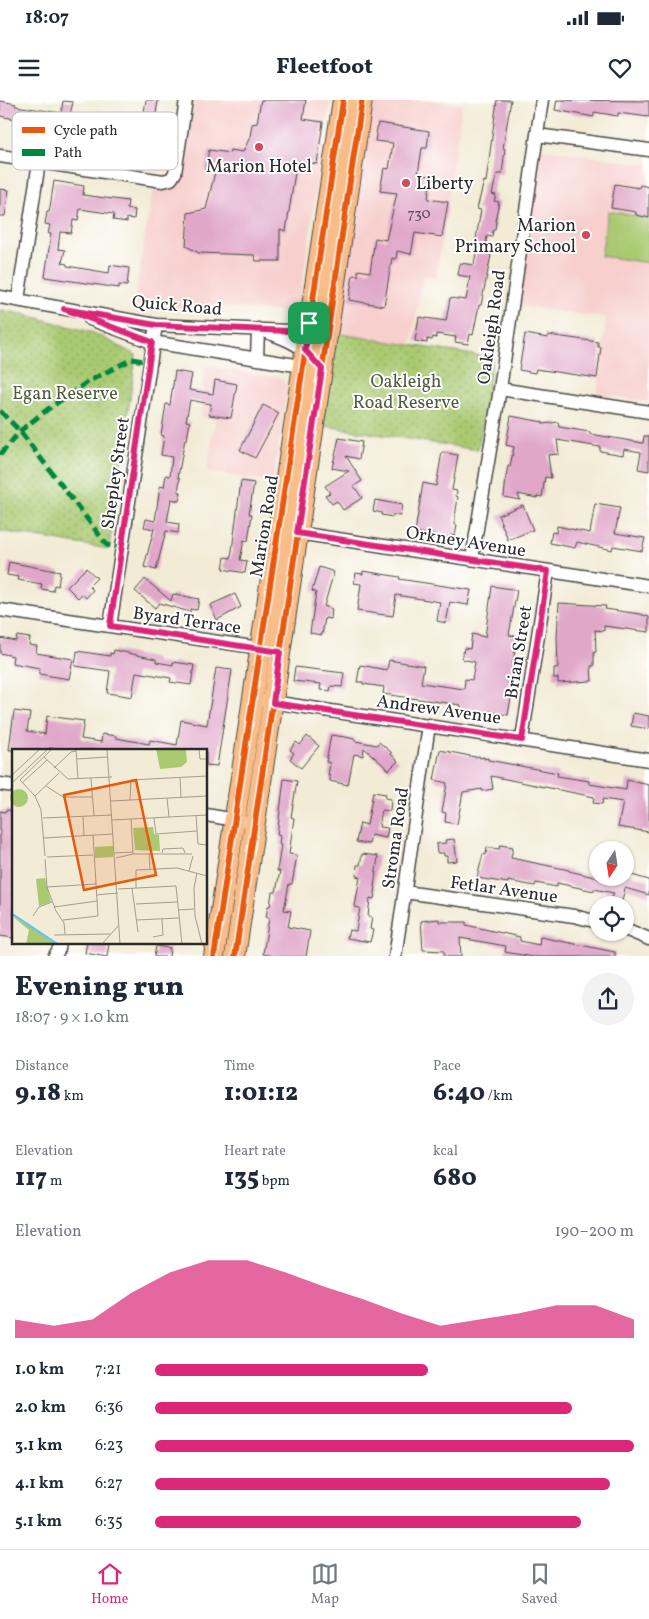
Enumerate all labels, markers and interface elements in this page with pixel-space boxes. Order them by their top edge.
text: 18:07 [25,5,69,31]
text: Fleetfoot [276,52,373,83]
icon: menu [15,54,43,82]
icon: heart [606,54,634,82]
legend [12,112,178,170]
text: Cycle path [54,122,118,141]
marker: Marion Hotel [253,141,265,153]
text: Path [54,144,82,163]
place label: Marion Hotel [206,155,312,180]
place label: Liberty [416,172,474,197]
marker: Liberty [400,177,412,189]
house number: 730 [407,204,431,225]
place label: Marion Primary School [455,214,576,260]
marker: Marion Primary School [580,229,592,241]
street label: Oakleigh Road [472,268,513,386]
street label: Quick Road [131,290,223,323]
pin [288,302,330,344]
icon: arrive [295,309,323,337]
park label: Oakleigh Road Reserve [353,370,459,416]
park label: Egan Reserve [12,382,118,407]
street label: Shepley Street [96,415,137,531]
street label: Marion Road [245,473,286,579]
street label: Orkney Avenue [404,521,528,564]
street label: Byard Terrace [131,602,243,641]
street label: Brian Street [500,604,539,701]
street label: Andrew Avenue [375,689,503,732]
inset map [12,749,208,944]
street label: Stroma Road [377,786,416,891]
north arrow [589,841,634,886]
map controls [589,841,634,941]
street label: Fetlar Avenue [448,871,559,910]
button: locate [589,896,634,941]
text: Evening run [15,968,184,1007]
button: share [582,973,634,1025]
text: 18:07 · 9 × 1.0 km [15,1007,129,1029]
text: Distance [15,1057,69,1076]
text: Time [224,1057,255,1076]
text: Pace [433,1057,461,1076]
text: 9.18 [15,1076,61,1111]
text: 1:01:12 [224,1076,298,1111]
text: 6:40 [433,1076,485,1111]
text: km [61,1087,84,1106]
text: /km [485,1087,513,1106]
text: Elevation [15,1142,73,1161]
text: Heart rate [224,1142,286,1161]
text: kcal [433,1142,458,1161]
text: 117 [15,1161,47,1196]
text: 135 [224,1161,259,1196]
text: 680 [433,1161,477,1196]
text: m [47,1172,62,1191]
text: bpm [259,1172,290,1191]
text: Elevation [15,1221,82,1243]
text: 190–200 m [555,1221,634,1243]
text: 1.0 km [15,1359,64,1381]
text: 7:21 [95,1359,121,1381]
text: 2.0 km [15,1397,66,1419]
text: 6:36 [95,1397,123,1419]
text: 3.1 km [15,1435,63,1457]
text: 6:23 [95,1435,123,1457]
text: 4.1 km [15,1473,64,1495]
text: 6:27 [95,1473,123,1495]
text: 5.1 km [15,1511,62,1533]
text: 6:35 [95,1511,123,1533]
tab: Home [91,1560,128,1609]
tab: Map [311,1560,339,1609]
tab: Saved [522,1560,558,1609]

